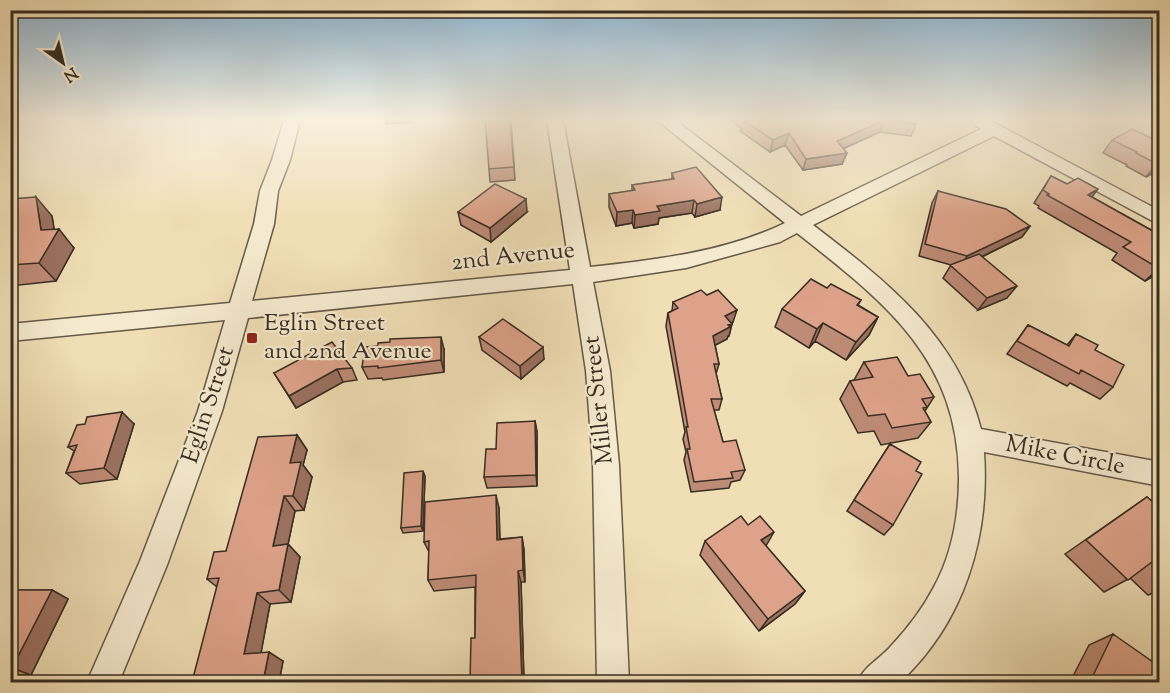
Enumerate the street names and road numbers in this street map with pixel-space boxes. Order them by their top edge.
street label: 2nd Avenue [450,234,576,280]
street label: Miller Street [575,334,623,466]
street label: Eglin Street [174,342,244,468]
street label: Mike Circle [1002,428,1128,484]

